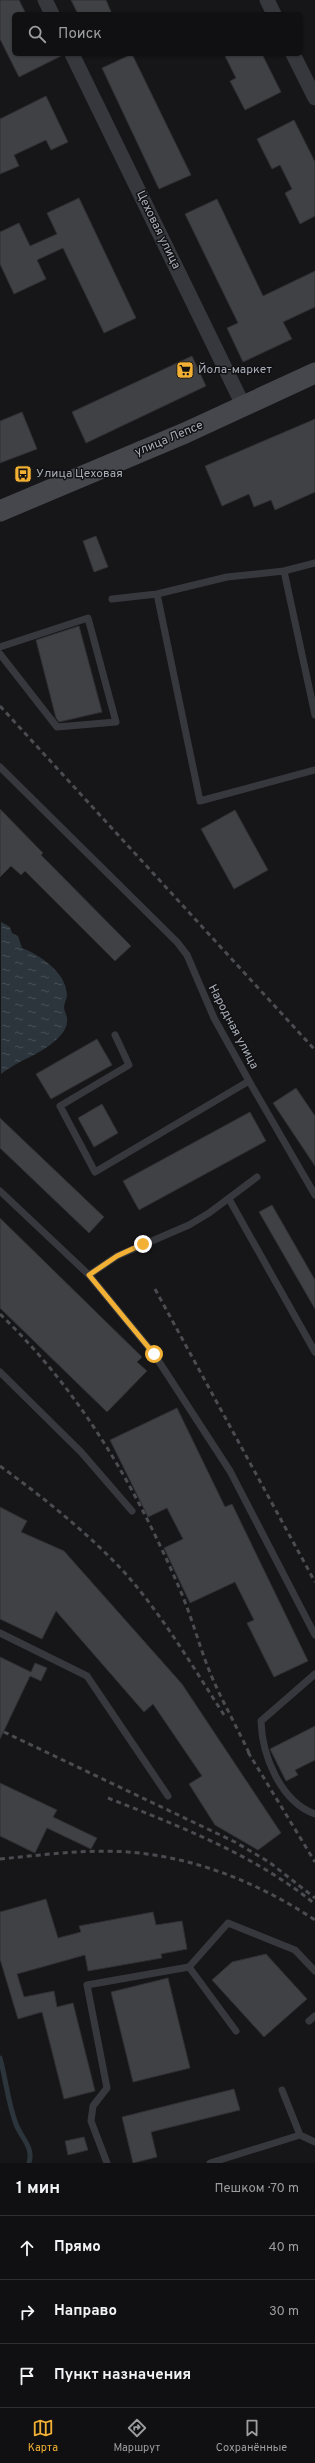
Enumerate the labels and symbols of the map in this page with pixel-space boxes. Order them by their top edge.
street label: Цеховая улица [132,188,184,272]
supermarket icon: Йола-маркет [175,360,195,380]
place label: Йола-маркет [198,362,272,378]
street label: улица Лепсе [132,417,206,461]
bus stop icon: Улица Цеховая [13,464,33,484]
place label: Улица Цеховая [36,466,123,482]
street label: Народная улица [204,982,262,1072]
route end [134,1235,152,1253]
route start [145,1345,163,1363]

